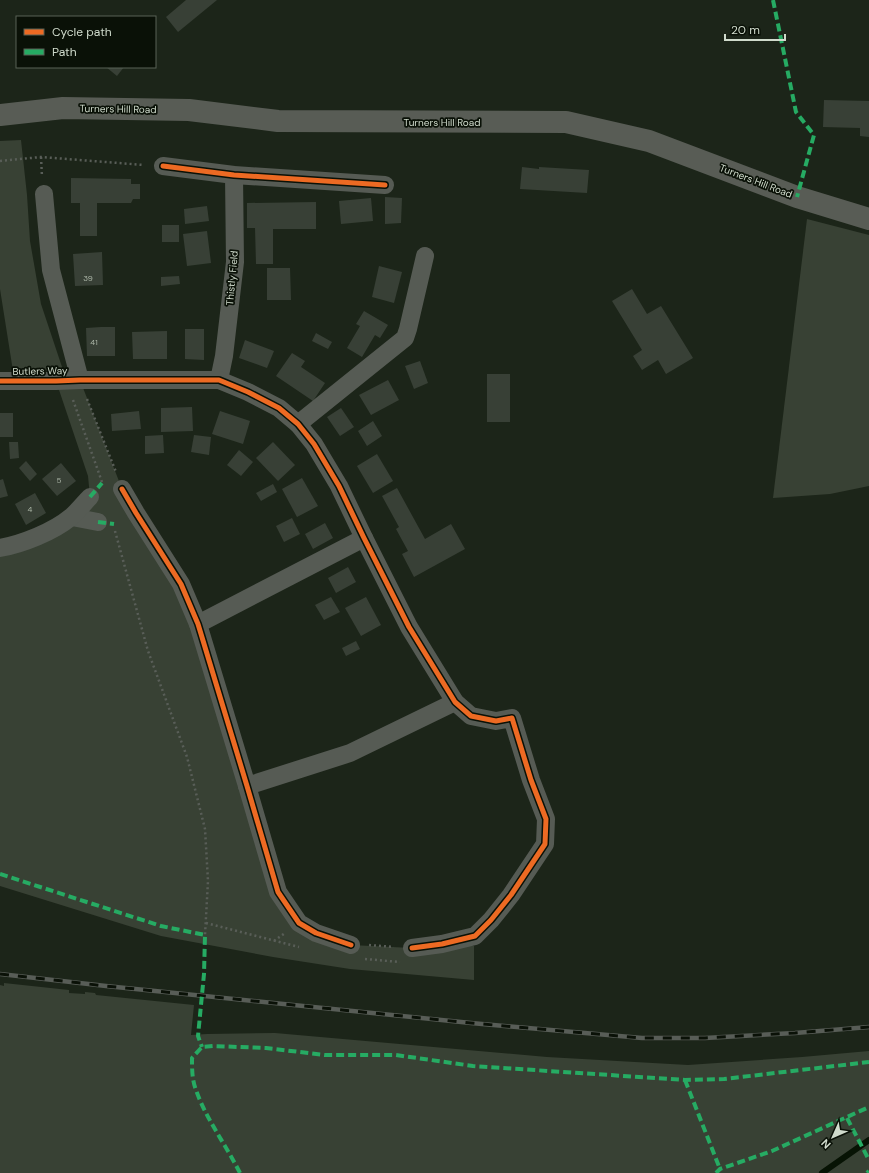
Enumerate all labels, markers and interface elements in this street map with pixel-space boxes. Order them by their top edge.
legend [16,16,156,68]
scale bar [725,16,785,42]
text: 20 m [731,22,760,38]
text: Cycle path [52,24,112,40]
text: Path [52,44,77,60]
street label: Turners Hill Road [79,102,157,116]
street label: Turners Hill Road [404,116,480,129]
street label: Turners Hill Road [718,161,794,201]
street label: Thistly Field [223,250,241,306]
house number: 39 [83,273,93,283]
house number: 41 [90,337,98,347]
street label: Butlers Way [12,364,68,378]
house number: 5 [57,475,62,485]
house number: 4 [28,504,33,514]
north arrow [813,1117,853,1157]
text: N [818,1136,834,1152]

